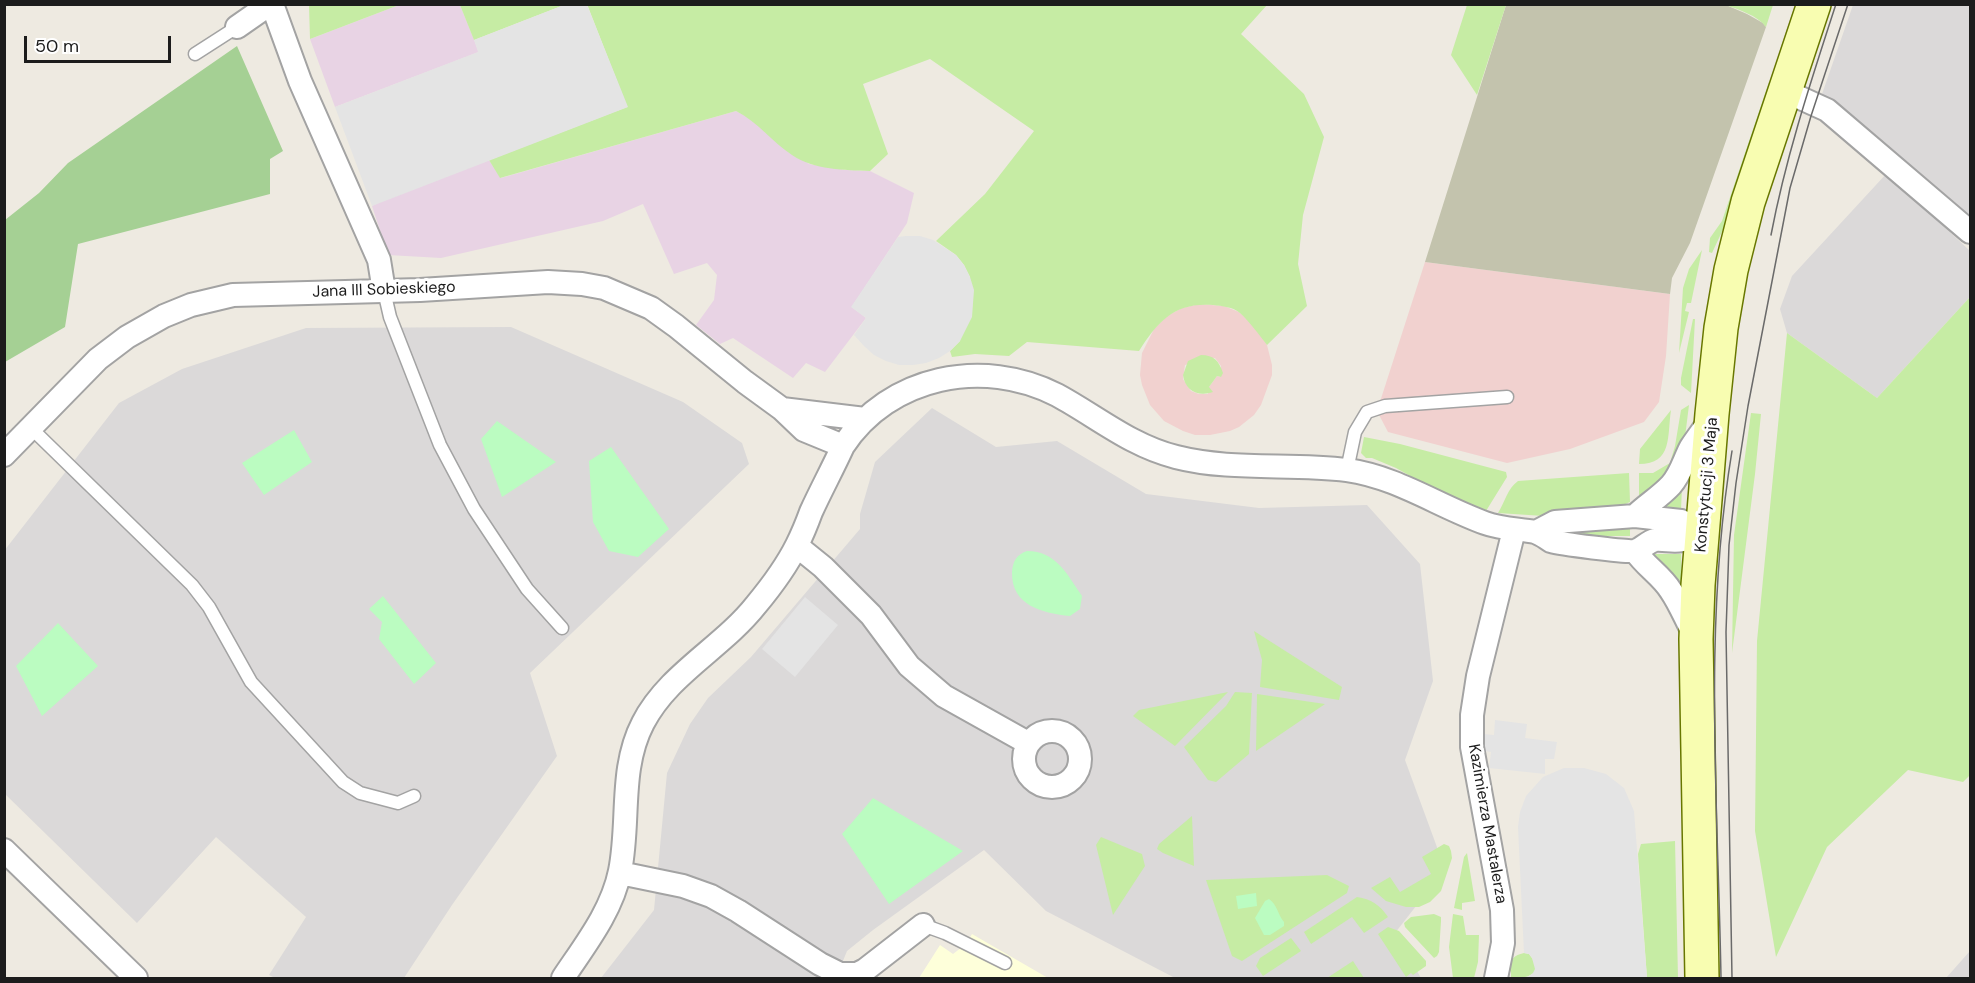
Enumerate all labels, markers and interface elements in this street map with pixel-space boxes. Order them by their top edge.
scale bar [27,24,174,62]
text: 50 m [35,34,79,58]
street label: Jana III Sobieskiego [312,278,456,302]
street label: Konstytucji 3 Maja [1692,417,1722,553]
street label: Kazimierza Mastalerza [1464,743,1510,905]

